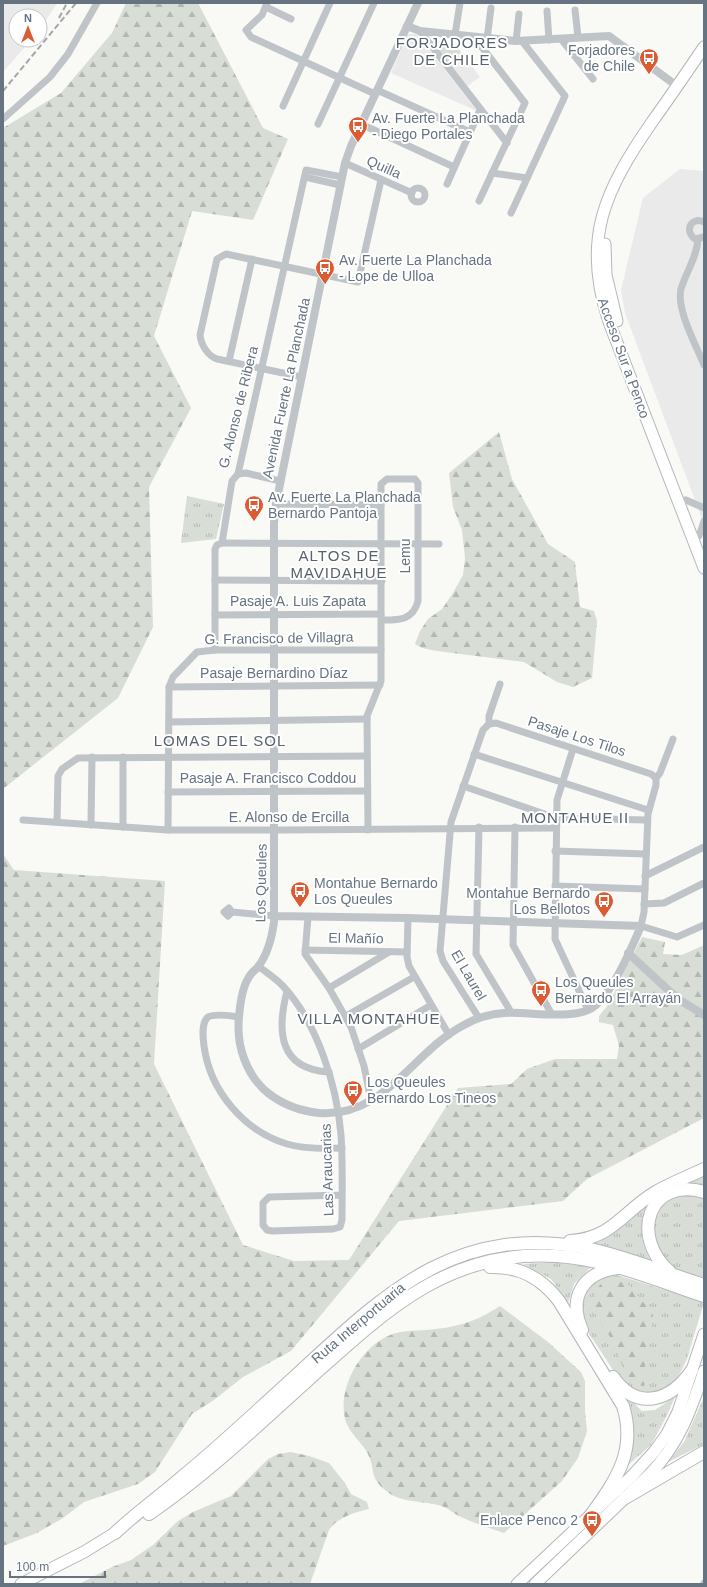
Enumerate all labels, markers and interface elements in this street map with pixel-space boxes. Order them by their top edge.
north arrow [8,8,48,48]
text: N [24,12,32,24]
district label: FORJADORES DE CHILE [396,34,508,68]
place label: Forjadores de Chile [568,42,635,74]
bus stop icon: Forjadores de Chile [638,47,660,75]
place label: Av. Fuerte La Planchada - Diego Portales [372,110,525,142]
bus stop icon: Av. Fuerte La Planchada - Diego Portales [347,115,369,143]
street label: Quilla [364,152,404,182]
place label: Av. Fuerte La Planchada - Lope de Ulloa [339,252,492,284]
bus stop icon: Av. Fuerte La Planchada - Lope de Ulloa [314,257,336,285]
street label: Avenida Fuerte La Planchada [259,296,313,480]
street label: Acceso Sur a Penco [595,296,653,421]
street label: G. Alonso de Ribera [215,344,261,470]
place label: Av. Fuerte La Planchada Bernardo Pantoja [268,489,421,521]
bus stop icon: Av. Fuerte La Planchada Bernardo Pantoja [243,494,265,522]
street label: Lemu [397,538,413,574]
district label: ALTOS DE MAVIDAHUE [290,547,388,581]
street label: Pasaje A. Luis Zapata [230,593,366,609]
street label: G. Francisco de Villagra [204,629,354,647]
street label: Pasaje Bernardino Díaz [200,665,348,681]
street label: Pasaje Los Tilos [526,713,628,759]
district label: LOMAS DEL SOL [154,732,286,749]
street label: Pasaje A. Francisco Coddou [180,770,356,786]
street label: E. Alonso de Ercilla [229,809,350,825]
district label: MONTAHUE II [521,809,629,826]
street label: Los Queules [252,844,270,922]
place label: Montahue Bernardo Los Queules [314,875,438,907]
bus stop icon: Montahue Bernardo Los Queules [289,880,311,908]
place label: Montahue Bernardo Los Bellotos [466,885,590,917]
bus stop icon: Montahue Bernardo Los Bellotos [593,890,615,918]
street label: El Mañío [328,930,384,946]
street label: El Laurel [448,947,490,1003]
place label: Los Queules Bernardo El Arrayán [555,974,681,1006]
bus stop icon: Los Queules Bernardo El Arrayán [530,979,552,1007]
district label: VILLA MONTAHUE [298,1010,440,1027]
place label: Los Queules Bernardo Los Tineos [367,1074,496,1106]
bus stop icon: Los Queules Bernardo Los Tineos [342,1079,364,1107]
street label: Las Araucarias [317,1123,337,1217]
street label: Ruta Interportuaria [308,1279,408,1367]
bus stop icon: Enlace Penco 2 [581,1509,603,1537]
place label: Enlace Penco 2 [480,1512,578,1528]
scale bar [10,1553,105,1579]
text: 100 m [16,1560,49,1574]

